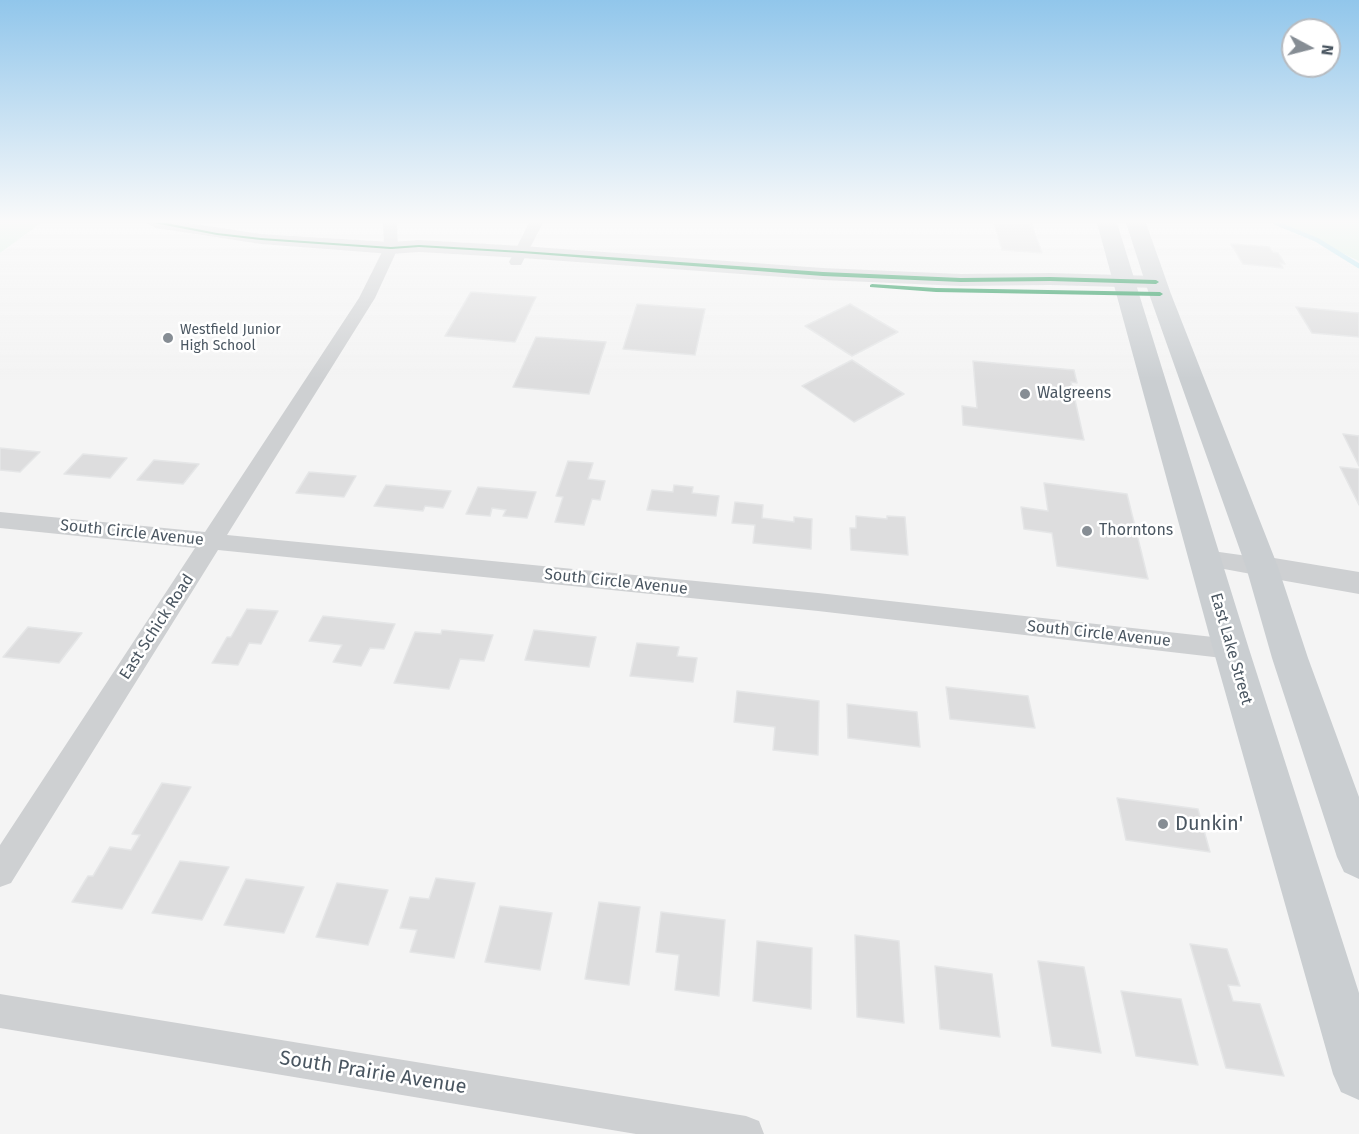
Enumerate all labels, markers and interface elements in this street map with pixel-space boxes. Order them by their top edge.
north arrow [1281,18,1341,78]
text: N [1317,44,1337,56]
place label: Westfield Junior High School [180,322,281,354]
marker: Westfield Junior High School [161,331,175,345]
place label: Walgreens [1037,384,1111,404]
marker: Walgreens [1018,387,1032,401]
street label: South Circle Avenue [59,516,205,550]
place label: Thorntons [1099,521,1173,541]
marker: Thorntons [1080,524,1094,538]
street label: South Circle Avenue [543,565,689,599]
street label: East Schick Road [116,571,198,683]
street label: East Lake Street [1206,591,1256,707]
street label: South Circle Avenue [1026,617,1172,651]
place label: Dunkin' [1175,812,1243,836]
marker: Dunkin' [1156,817,1170,831]
street label: South Prairie Avenue [278,1046,468,1100]

